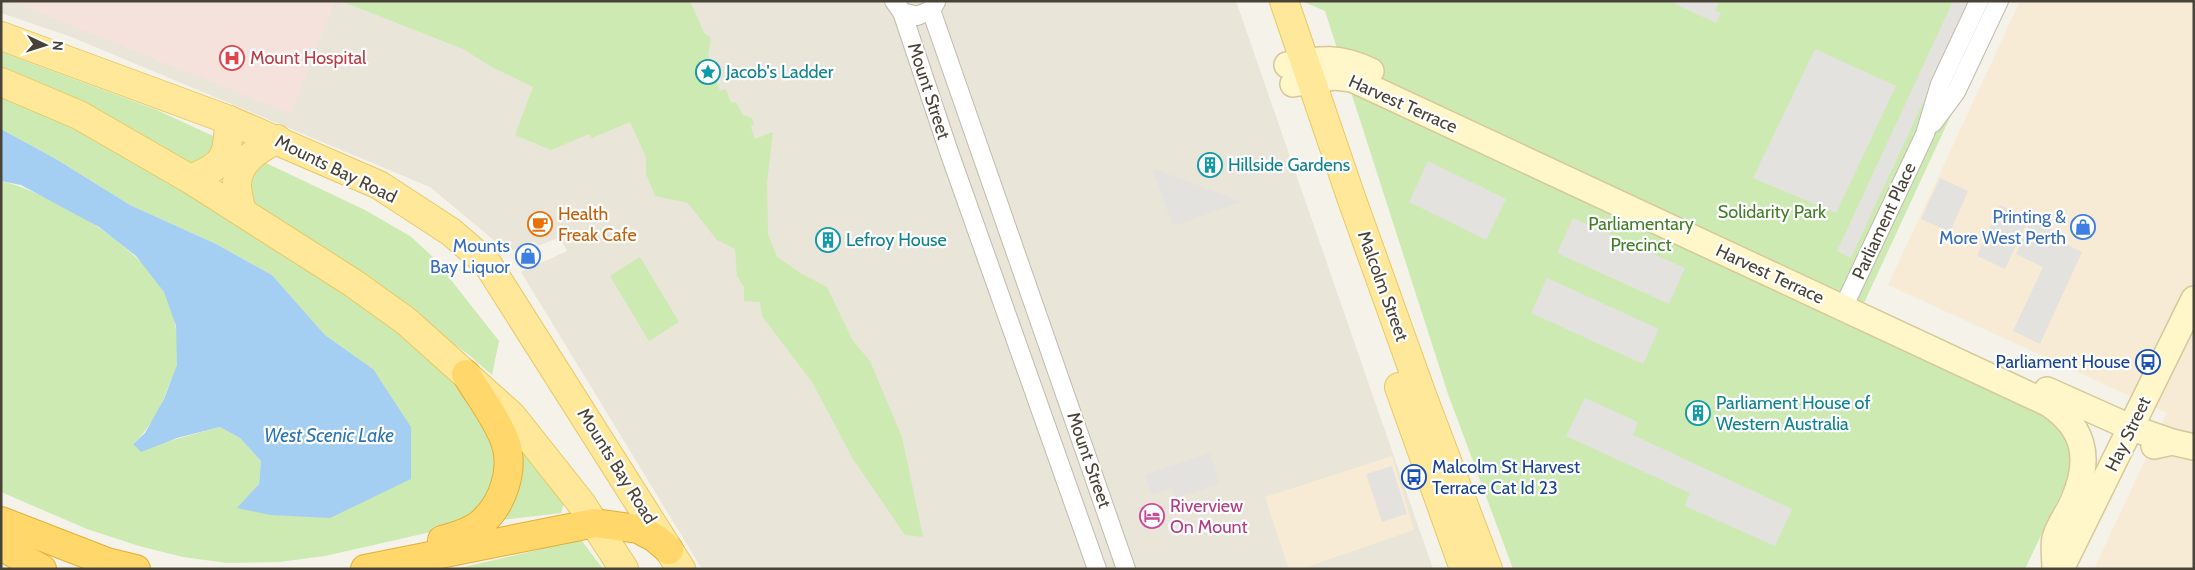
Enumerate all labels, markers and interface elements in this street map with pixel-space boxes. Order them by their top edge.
north arrow [20,20,70,70]
text: N [49,40,67,51]
street label: Mount Street [903,40,955,142]
hospital icon: Mount Hospital [219,45,245,71]
place label: Mount Hospital [250,47,367,69]
place icon: Jacob's Ladder [695,59,721,85]
place label: Jacob's Ladder [725,61,834,83]
street label: Harvest Terrace [1345,70,1461,138]
street label: Mounts Bay Road [272,130,400,208]
building icon: Hillside Gardens [1197,152,1223,178]
place label: Hillside Gardens [1228,154,1350,176]
street label: Parliament Place [1847,159,1921,283]
park label: Solidarity Park [1718,201,1827,223]
place label: Health Freak Cafe [558,203,637,246]
place label: Printing & More West Perth [1939,206,2066,249]
cafe icon: Health Freak Cafe [527,211,553,237]
park label: Parliamentary Precinct [1588,213,1694,256]
shop icon: Printing & More West Perth [2070,214,2096,240]
building icon: Lefroy House [815,227,841,253]
street label: Malcolm Street [1353,228,1413,344]
place label: Lefroy House [846,229,947,251]
place label: Mounts Bay Liquor [430,235,510,278]
street label: Harvest Terrace [1712,239,1828,309]
shop icon: Mounts Bay Liquor [515,243,541,269]
bus stop icon: Parliament House [2135,349,2161,375]
place label: Parliament House [1995,351,2130,373]
place label: Parliament House of Western Australia [1716,392,1870,435]
street label: Hay Street [2101,393,2155,475]
building icon: Parliament House of Western Australia [1685,400,1711,426]
street label: Mounts Bay Road [573,404,661,528]
street label: Mount Street [1062,409,1116,511]
water label: West Scenic Lake [264,424,394,447]
place label: Malcolm St Harvest Terrace Cat Id 23 [1432,456,1580,499]
bus stop icon: Malcolm St Harvest Terrace Cat Id 23 [1401,464,1427,490]
place label: Riverview On Mount [1170,495,1248,538]
hotel icon: Riverview On Mount [1139,503,1165,529]

